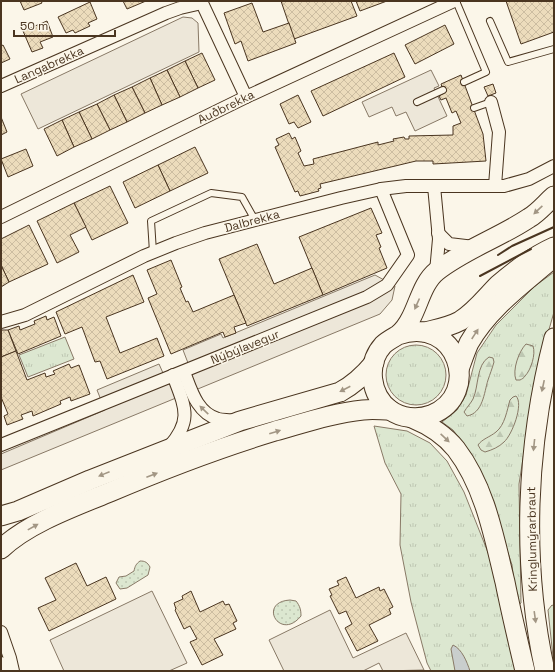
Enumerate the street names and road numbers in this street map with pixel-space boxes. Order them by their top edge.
street label: Langabrekka [12,43,86,87]
street label: Auðbrekka [195,86,257,128]
street label: Dalbrekka [223,206,282,236]
street label: Nýbýlavegur [208,326,282,368]
street label: Kringlumýrarbraut [523,486,541,592]

